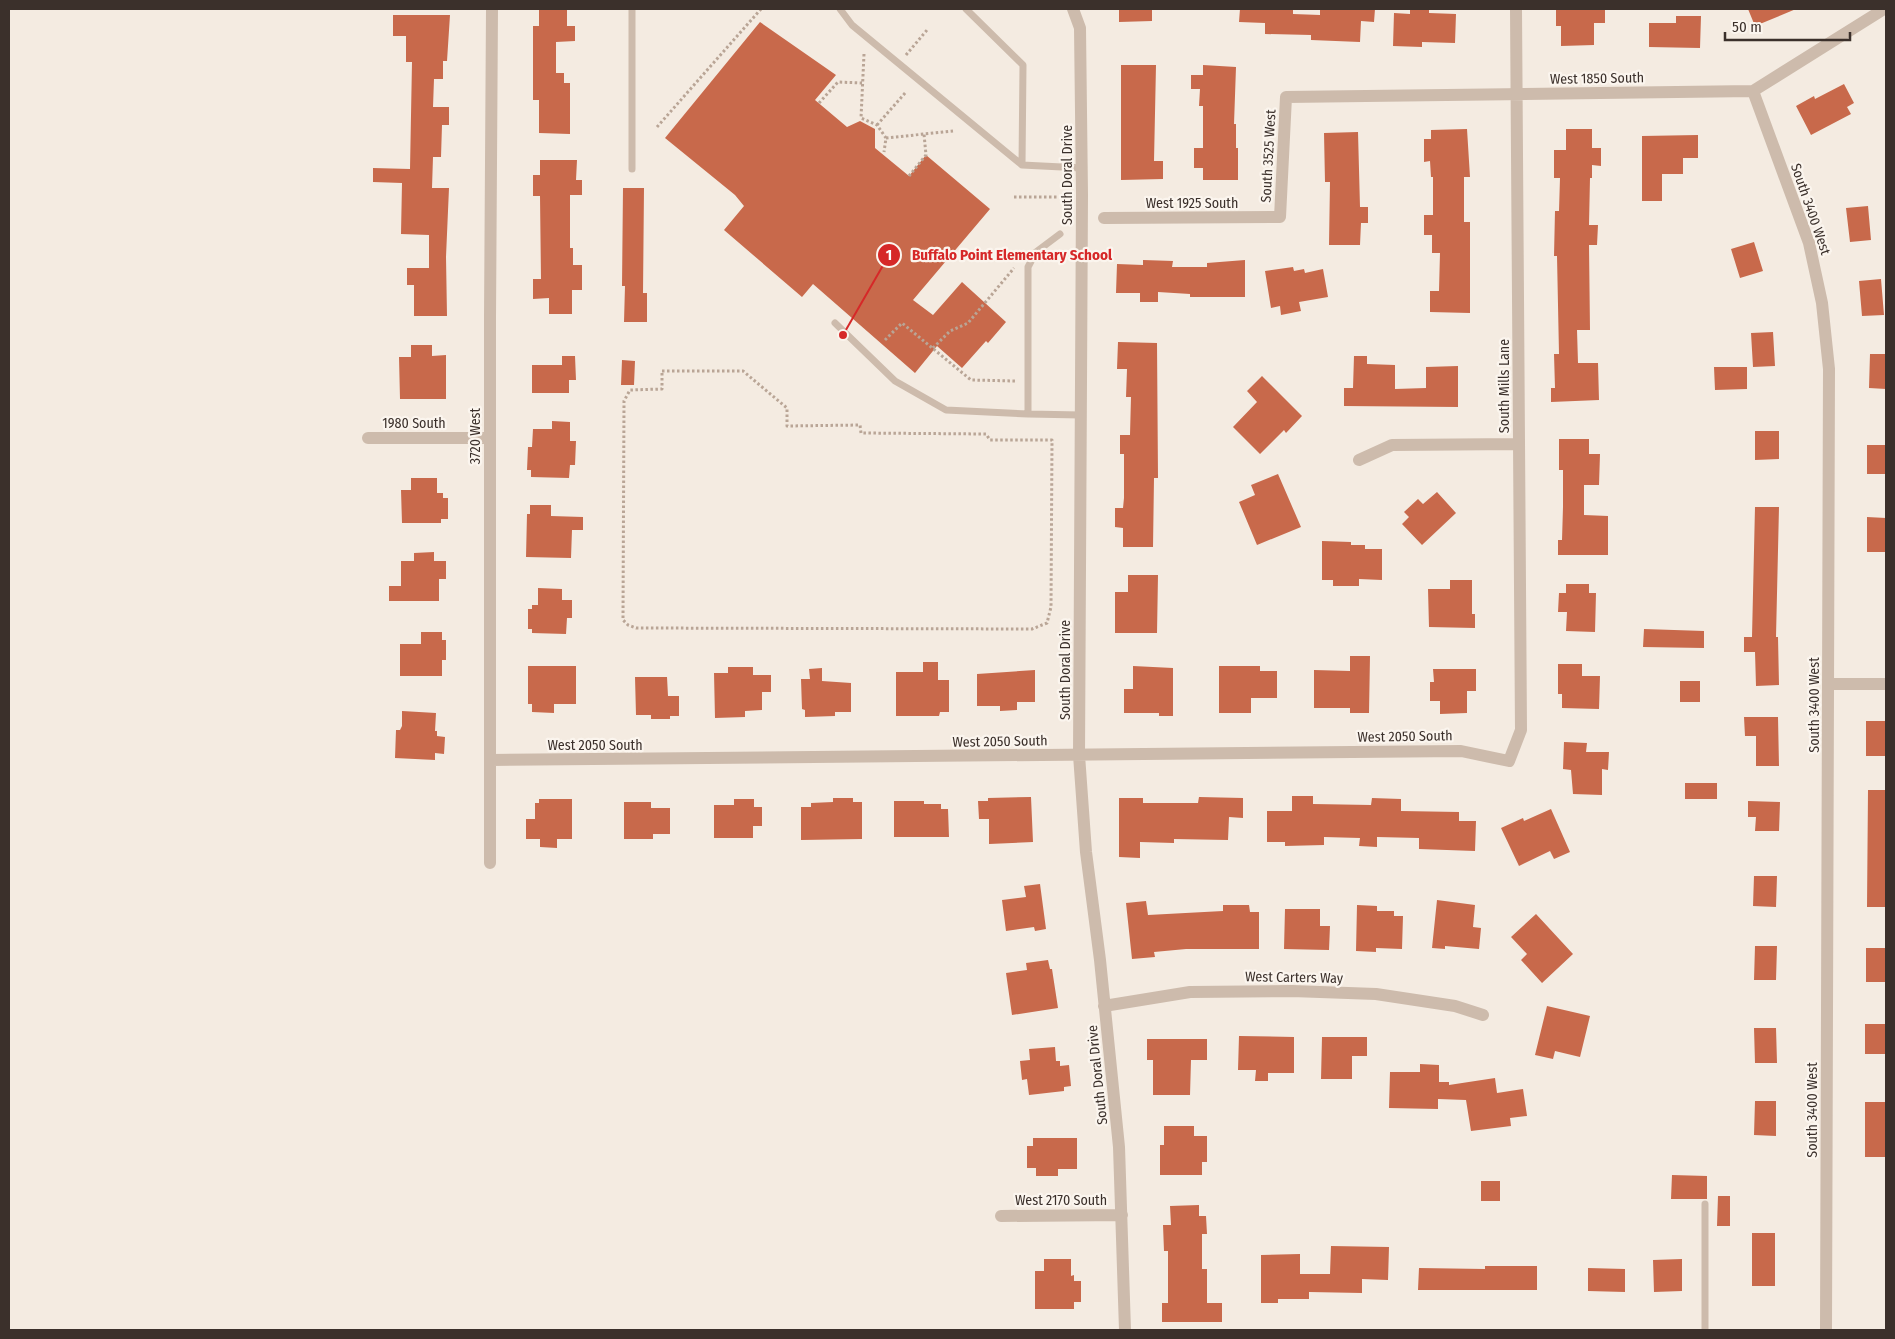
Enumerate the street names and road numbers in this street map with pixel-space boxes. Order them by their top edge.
street label: West 1850 South [1550,69,1644,88]
street label: South 3525 West [1258,109,1279,203]
street label: South Doral Drive [1059,125,1076,225]
street label: South 3400 West [1787,161,1834,258]
street label: West 1925 South [1146,195,1238,212]
street label: South Mills Lane [1496,339,1513,433]
street label: 3720 West [467,407,484,464]
street label: 1980 South [382,415,446,432]
street label: South Doral Drive [1057,620,1074,720]
street label: South 3400 West [1806,657,1823,753]
street label: West 2050 South [1357,727,1453,746]
street label: West 2050 South [952,732,1048,751]
street label: West 2050 South [547,737,643,754]
street label: West Carters Way [1245,968,1344,987]
street label: South Doral Drive [1084,1024,1111,1126]
street label: South 3400 West [1804,1062,1821,1158]
street label: West 2170 South [1015,1192,1107,1209]

